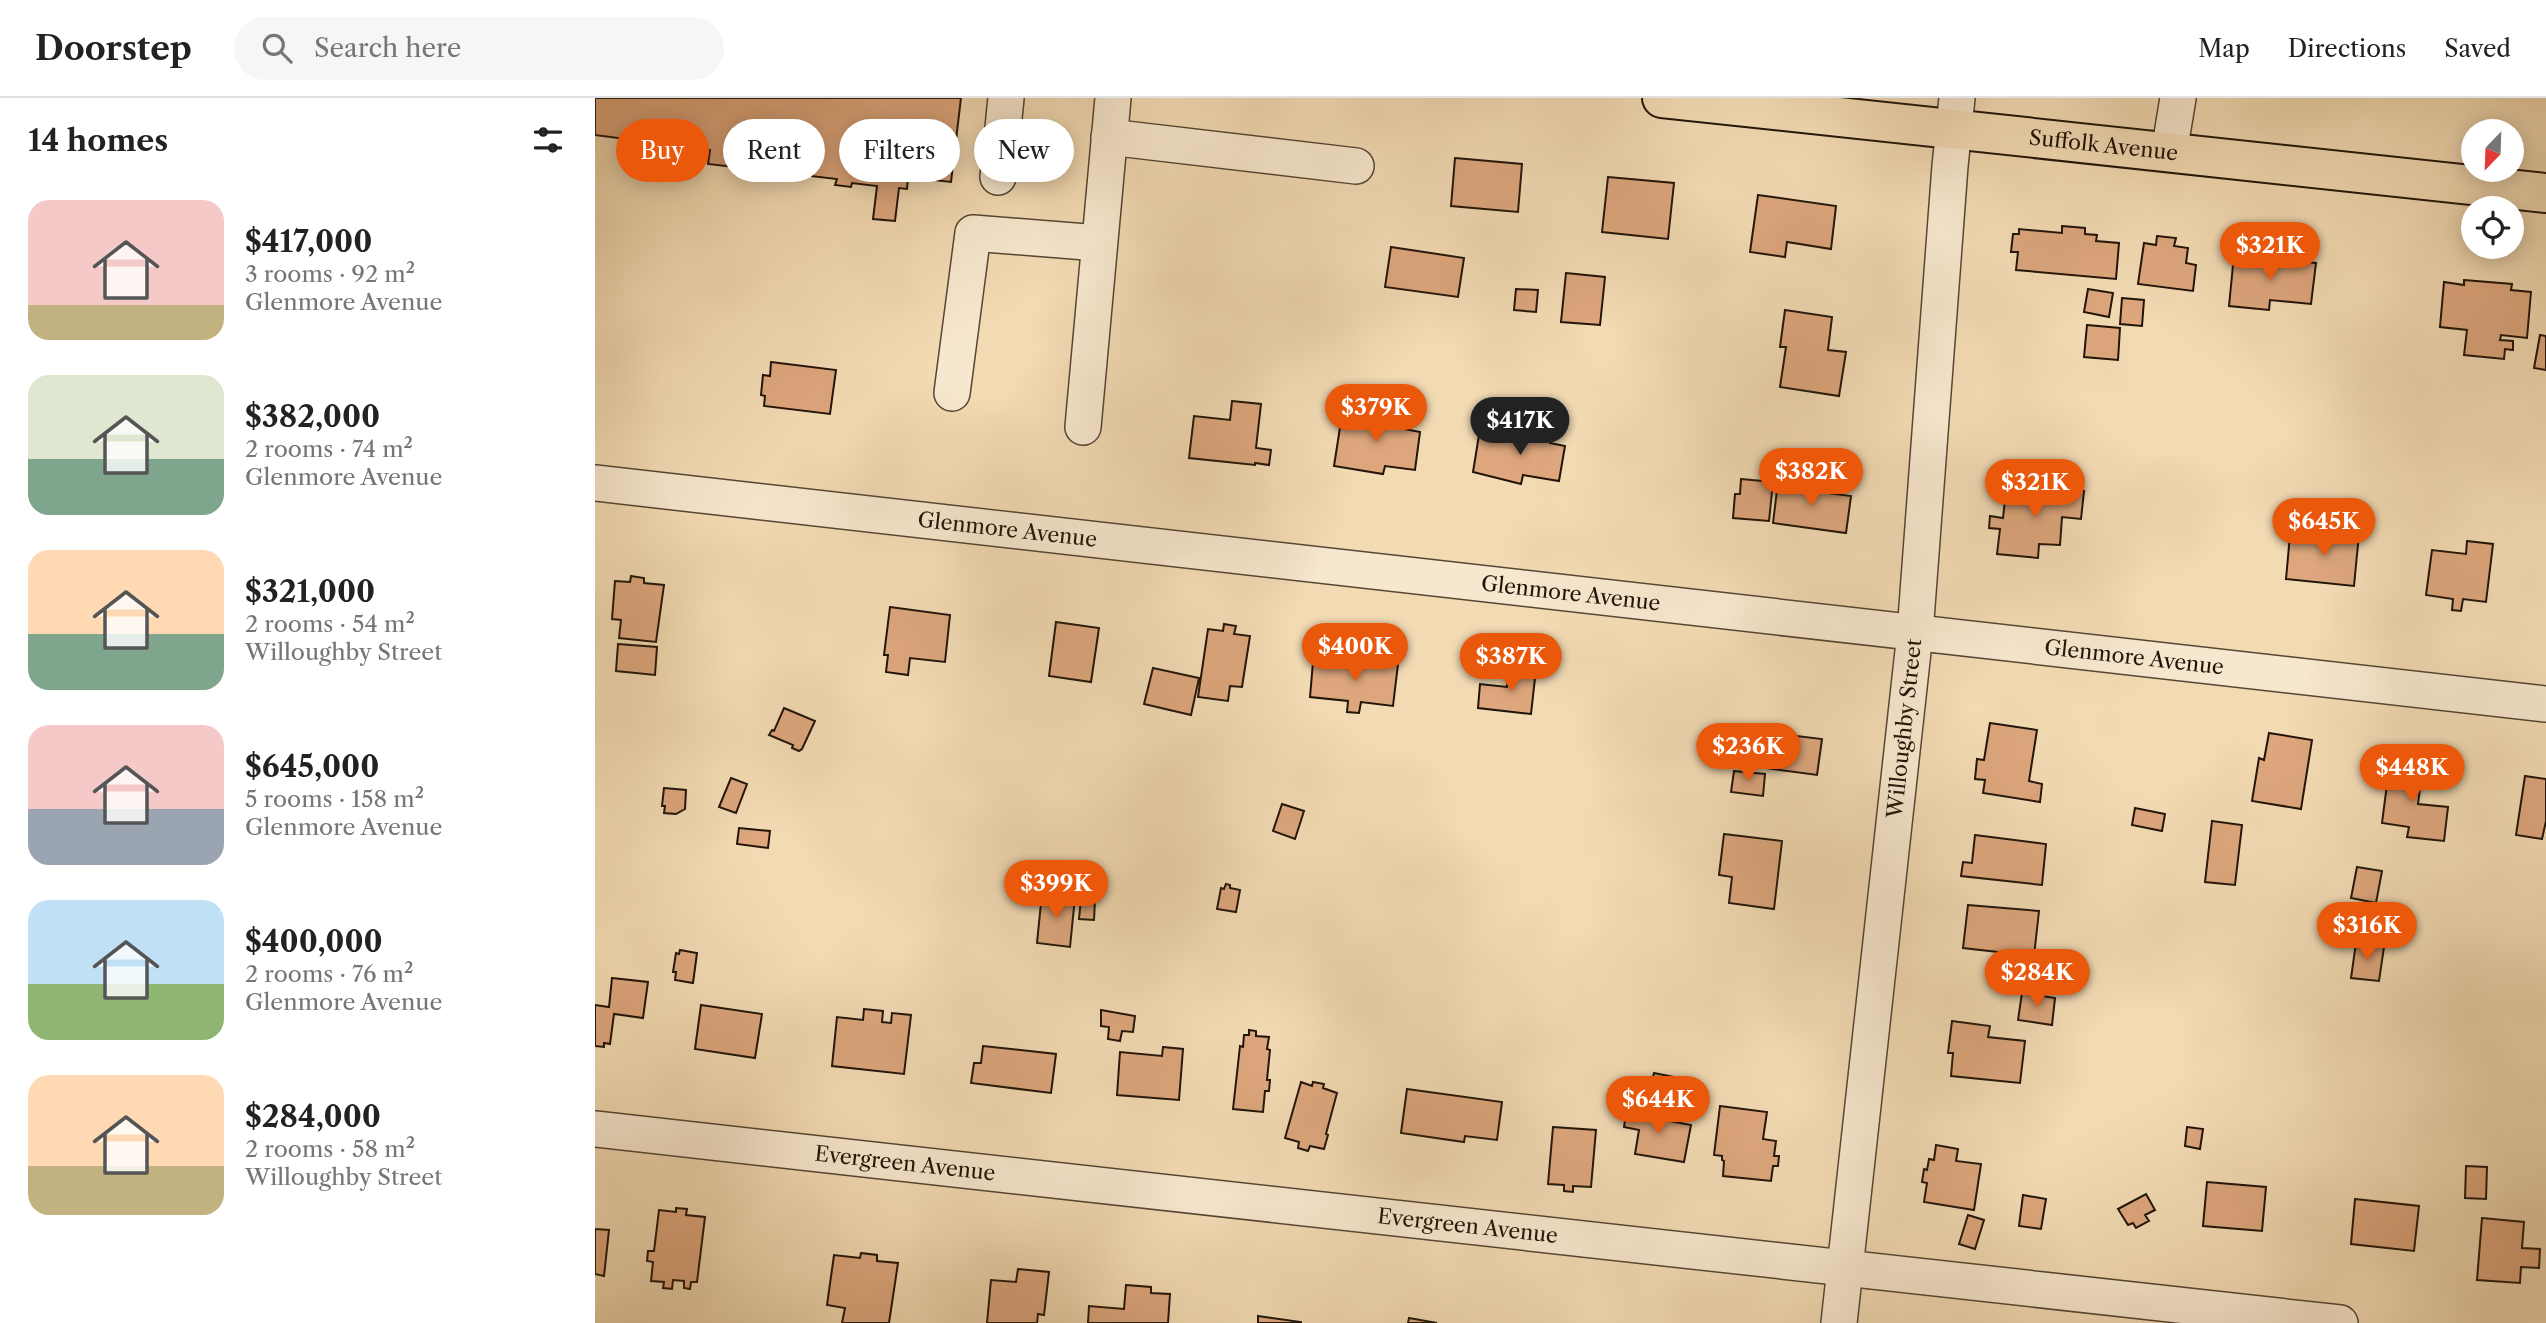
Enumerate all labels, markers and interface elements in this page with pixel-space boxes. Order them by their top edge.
search box [234,17,724,80]
text: Doorstep [35,28,192,69]
icon: search [258,29,296,67]
text: Search here [314,32,461,64]
text: Map [2198,34,2250,63]
text: Directions [2288,34,2406,63]
text: Saved [2444,34,2511,63]
chip: Buy [616,119,709,182]
chip: Rent [723,119,825,182]
chip: Filters [839,119,960,182]
chip: New [974,119,1074,182]
north arrow [2461,119,2523,182]
map controls [2461,119,2524,259]
icon: filters [529,121,567,159]
text: 14 homes [28,122,168,159]
street label: Suffolk Avenue [2028,125,2179,165]
button: locate [2461,196,2524,259]
pin: $321K [2221,222,2319,282]
text: $417,000 [245,223,372,260]
icon: home [84,228,168,312]
text: $321K [2236,231,2304,259]
text: 3 rooms · 92 m² [245,260,415,288]
text: Glenmore Avenue [245,288,442,316]
pin: $379K [1327,384,1425,444]
text: $379K [1341,393,1411,421]
text: $382,000 [245,398,380,435]
pin: $417K [1471,398,1569,457]
icon: home [84,403,168,487]
text: $417K [1486,406,1554,434]
text: 2 rooms · 74 m² [245,435,413,463]
pin: $382K [1762,448,1860,508]
text: $382K [1775,457,1847,485]
pin: $321K [1986,460,2084,519]
text: Glenmore Avenue [245,463,442,491]
text: $321K [2001,468,2069,496]
pin: $645K [2275,498,2373,558]
street label: Glenmore Avenue [916,507,1098,552]
text: $645K [2288,507,2360,535]
street label: Glenmore Avenue [1480,570,1662,616]
text: $321,000 [245,573,375,610]
icon: home [84,578,168,662]
text: 2 rooms · 54 m² [245,610,415,638]
pin: $400K [1306,624,1404,683]
text: $400K [1318,632,1392,660]
pin: $387K [1462,634,1560,693]
street label: Glenmore Avenue [2043,634,2225,679]
street label: Willoughby Street [1882,637,1926,821]
text: Willoughby Street [245,638,442,666]
text: $387K [1476,642,1546,670]
pin: $236K [1699,724,1797,783]
text: $236K [1712,732,1784,760]
pin: $448K [2363,744,2461,804]
text: $645,000 [245,748,379,785]
icon: home [84,753,168,837]
text: $448K [2376,753,2448,781]
text: 5 rooms · 158 m² [245,785,424,813]
text: Glenmore Avenue [245,813,442,841]
pin: $399K [1007,860,1105,920]
text: $399K [1020,869,1092,897]
pin: $316K [2318,902,2416,962]
text: $316K [2333,911,2401,939]
text: $400,000 [245,923,383,960]
icon: home [84,928,168,1012]
pin: $284K [1988,950,2086,1009]
text: $284K [2001,958,2073,986]
text: 2 rooms · 76 m² [245,960,413,988]
text: Glenmore Avenue [245,988,442,1016]
pin: $644K [1609,1076,1707,1136]
text: $644K [1622,1085,1694,1113]
text: $284,000 [245,1098,381,1135]
icon: home [84,1103,168,1187]
text: 2 rooms · 58 m² [245,1135,415,1163]
street label: Evergreen Avenue [814,1141,997,1185]
text: Willoughby Street [245,1163,442,1191]
street label: Evergreen Avenue [1376,1203,1559,1248]

